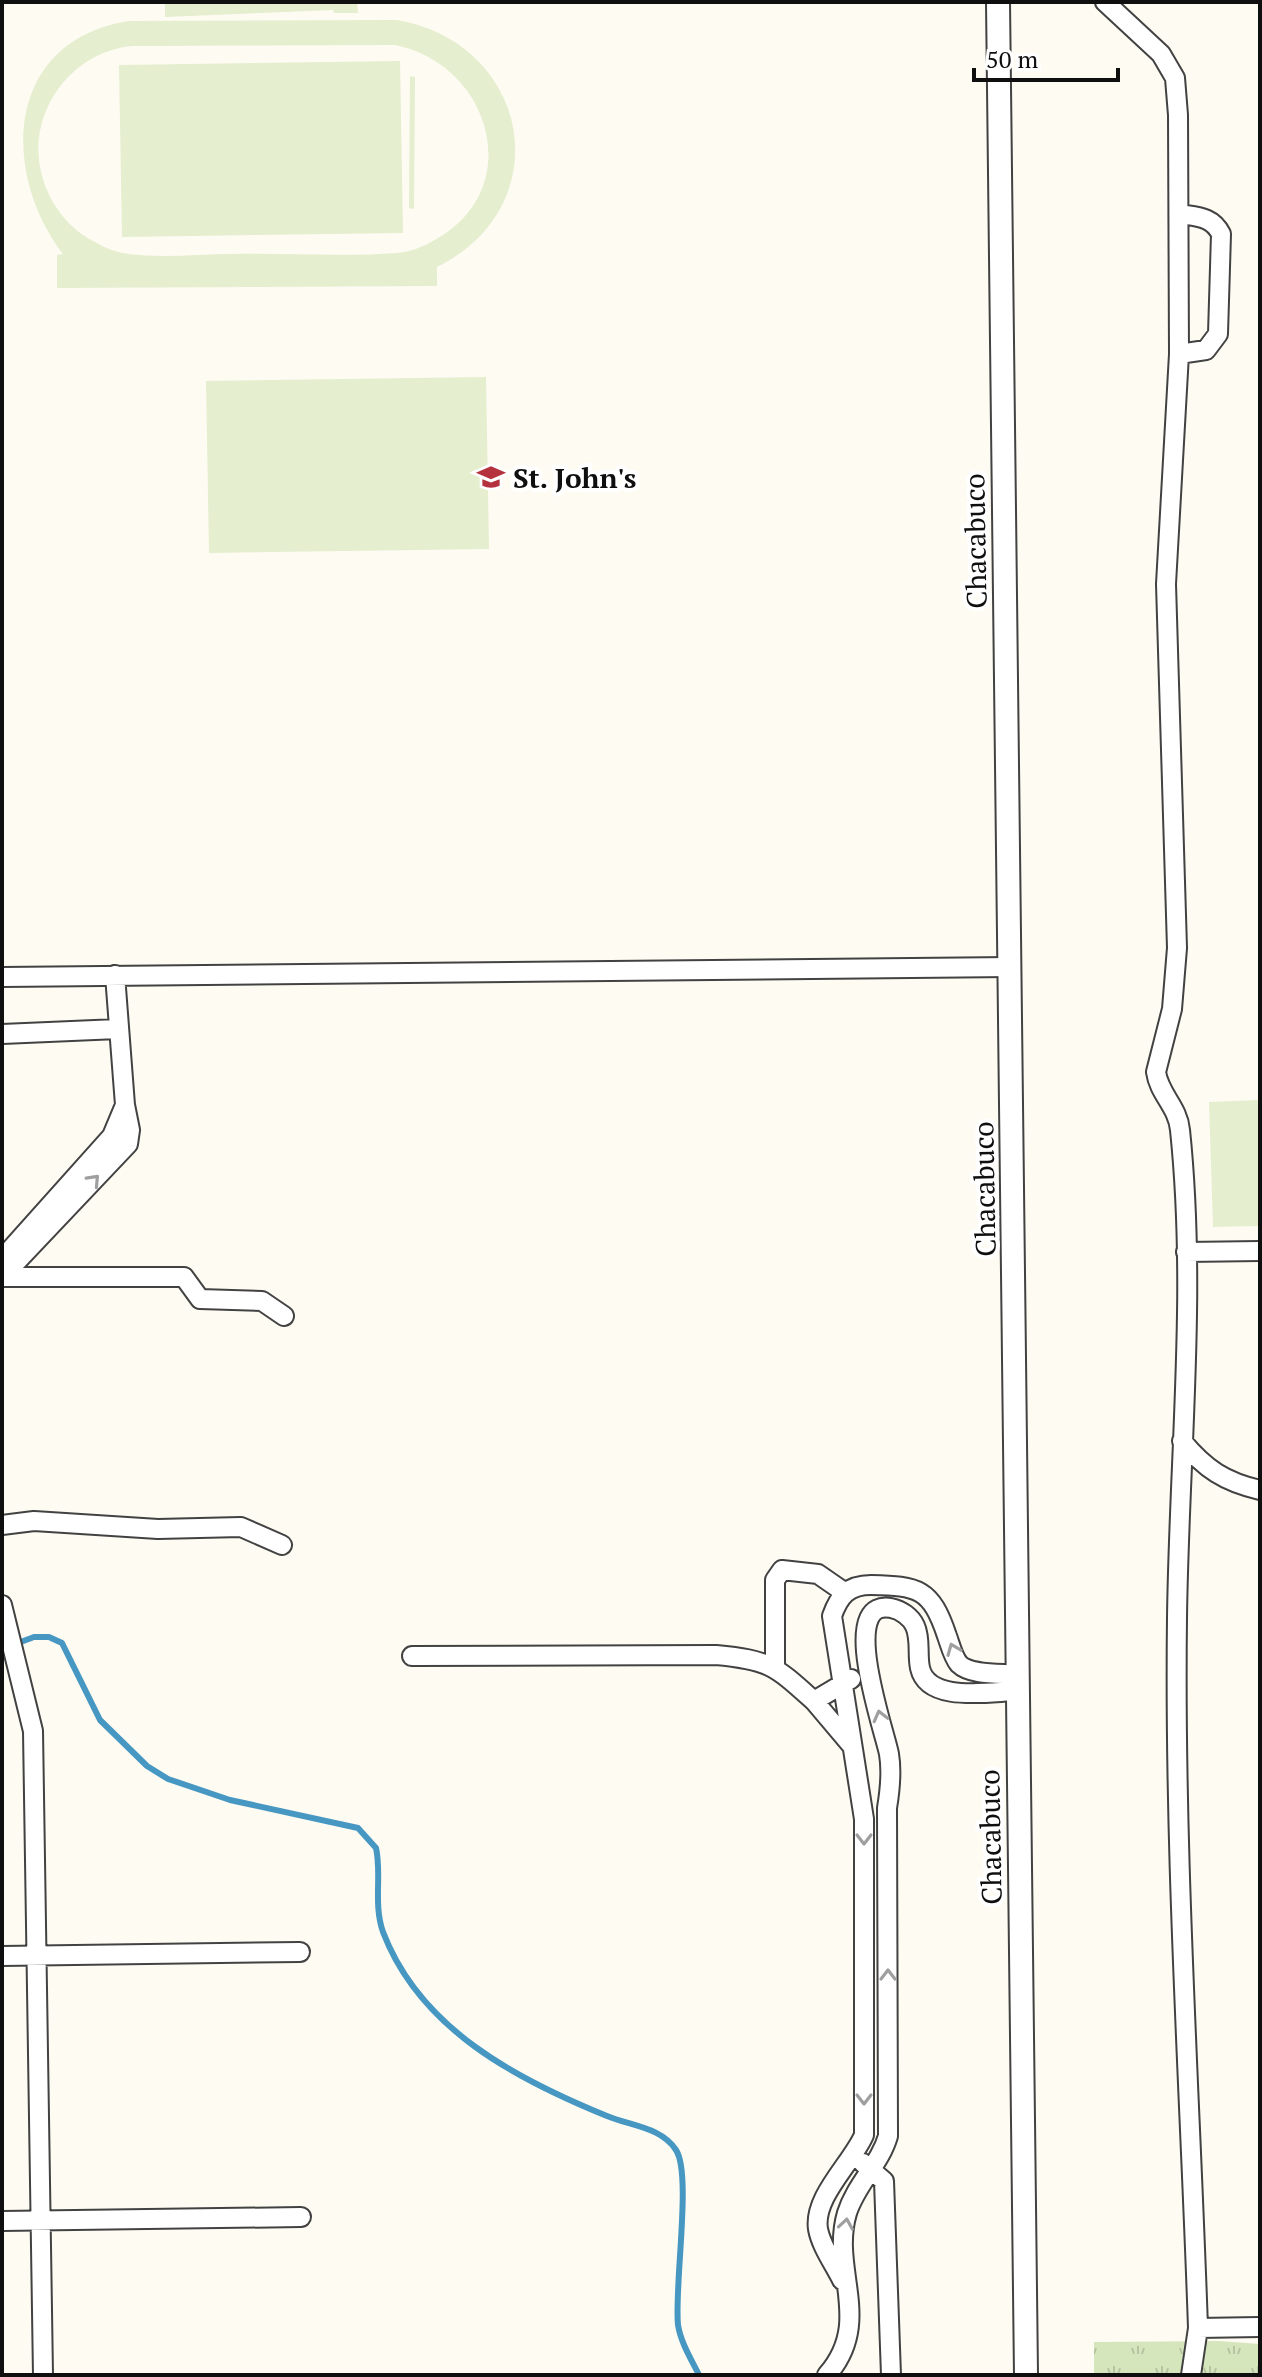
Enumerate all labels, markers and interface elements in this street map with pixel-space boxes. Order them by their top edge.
scale bar [974,32,1118,82]
text: 50 m [986,43,1038,75]
place label: St. John's [513,459,636,496]
school or university icon: St. John's [476,462,506,492]
street label: Chacabuco [955,473,995,609]
street label: Chacabuco [964,1121,1004,1257]
one-way arrow [85,1175,99,1189]
one-way arrow [946,1643,962,1657]
one-way arrow [872,1710,889,1723]
street label: Chacabuco [970,1769,1010,1905]
one-way arrow [855,1833,873,1846]
one-way arrow [879,1968,897,1981]
one-way arrow [855,2093,873,2106]
one-way arrow [837,2217,854,2231]

